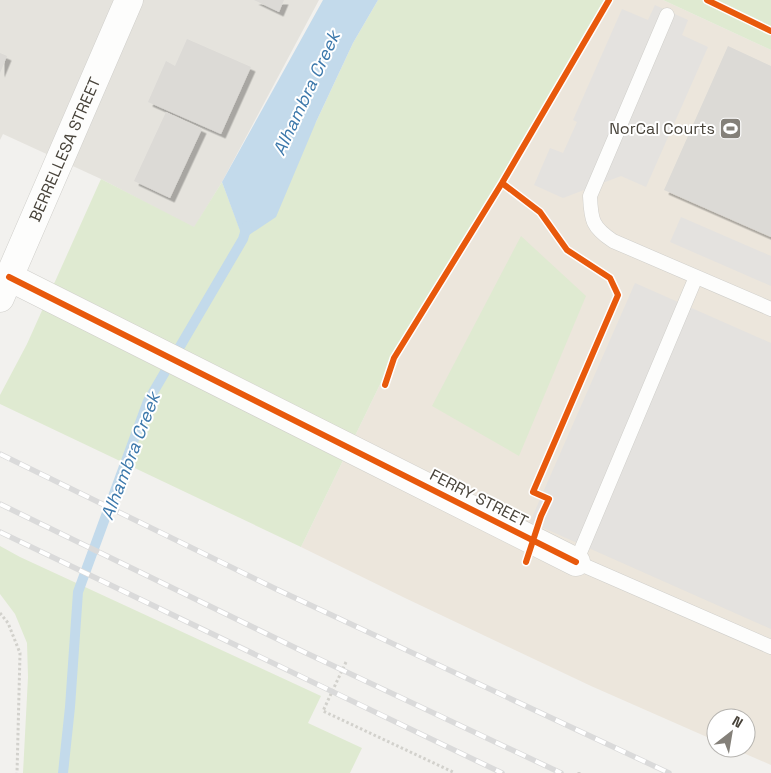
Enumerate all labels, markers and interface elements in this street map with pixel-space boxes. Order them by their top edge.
water label: Alhambra Creek [267,25,346,159]
street label: BERRELLESA STREET [24,74,105,225]
sports icon: NorCal Courts [719,116,743,140]
place label: NorCal Courts [609,118,715,139]
water label: Alhambra Creek [95,387,166,523]
street label: FERRY STREET [426,464,532,532]
north arrow [706,708,756,758]
text: N [729,712,746,732]

